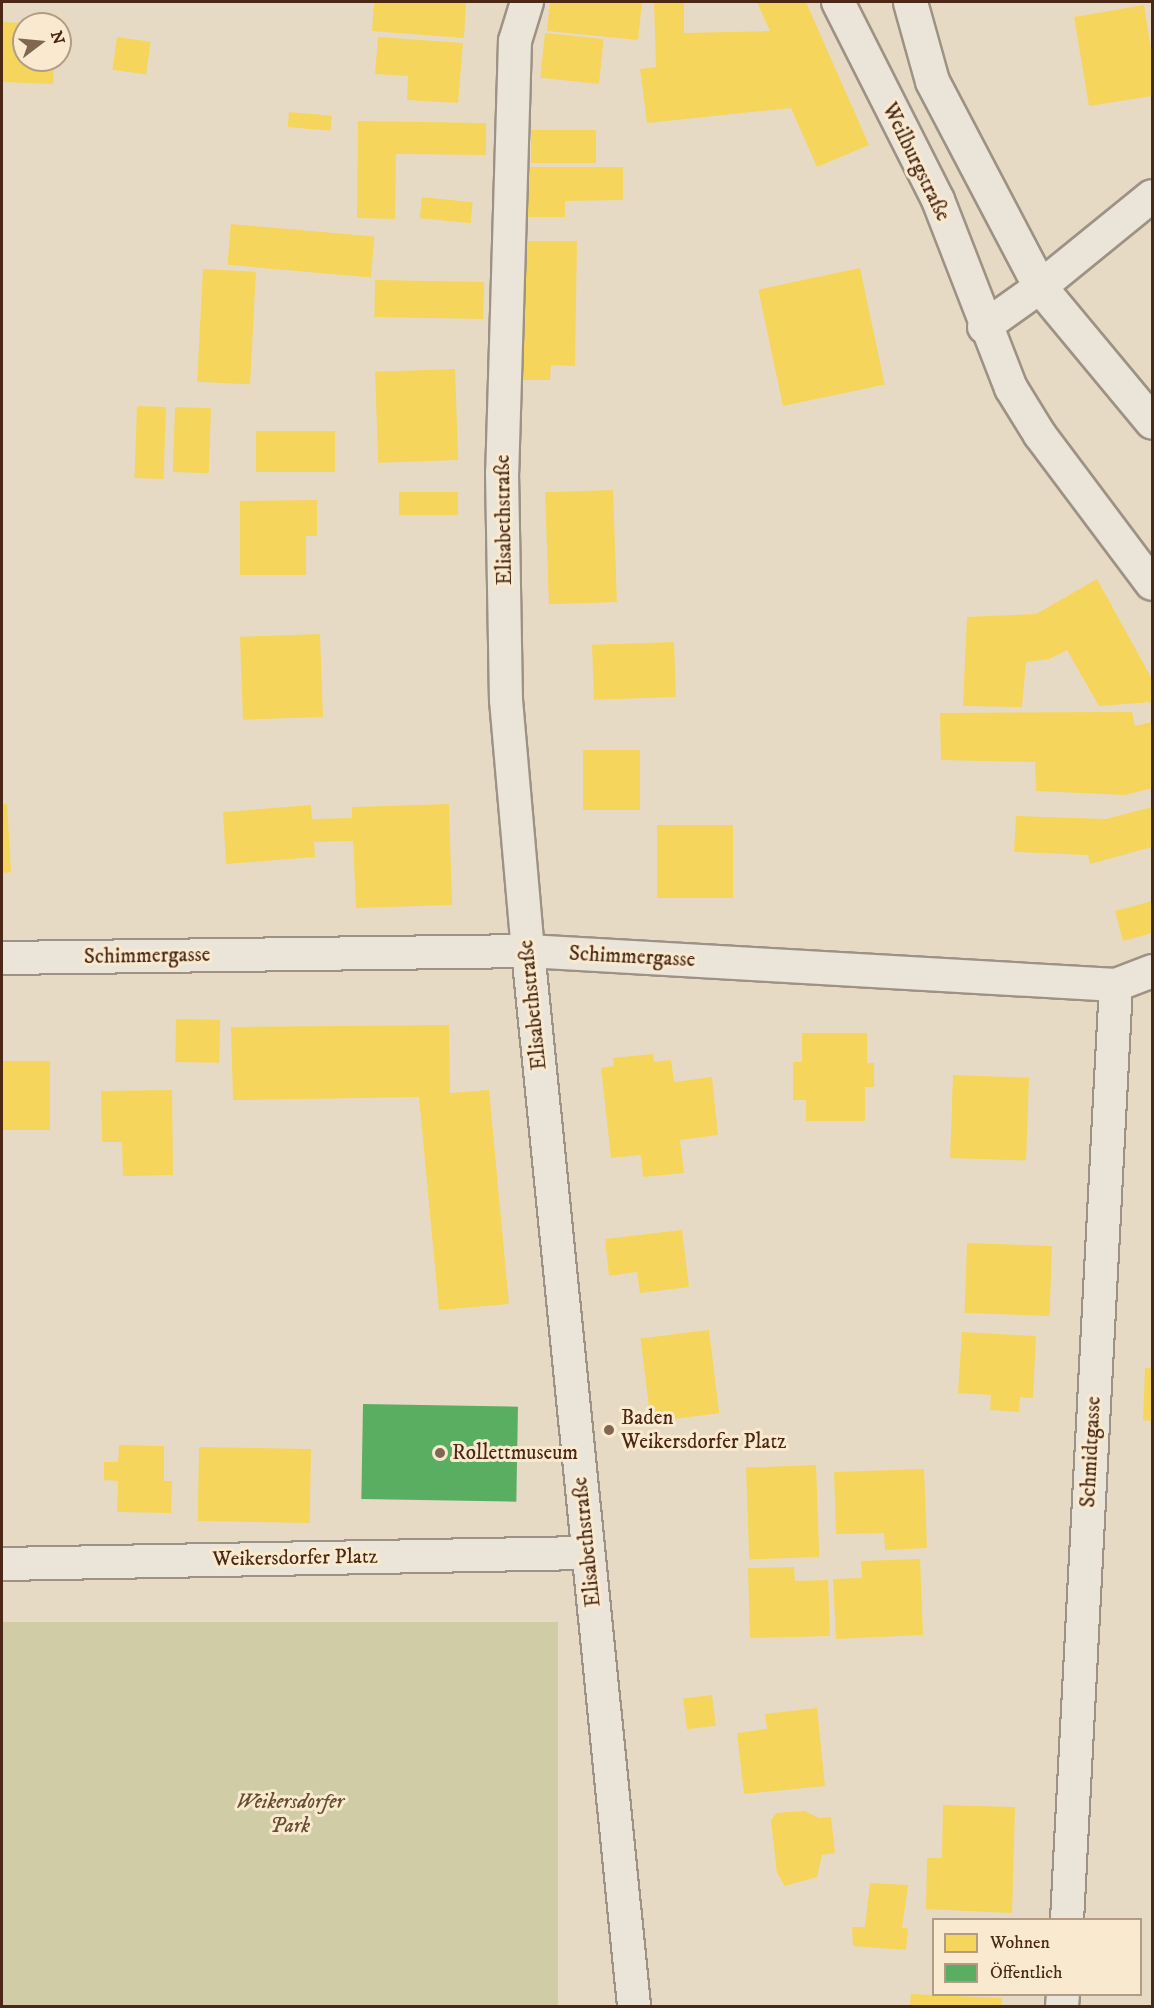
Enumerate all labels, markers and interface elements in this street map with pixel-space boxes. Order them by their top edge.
north arrow [12,12,72,72]
text: N [46,29,69,47]
street label: Weilburgstraße [877,99,955,225]
street label: Elisabethstraße [490,454,518,586]
street label: Elisabethstraße [514,939,552,1071]
street label: Schimmergasse [568,941,696,973]
street label: Schimmergasse [84,942,210,970]
street label: Schmidtgasse [1076,1396,1106,1508]
place label: Baden Weikersdorfer Platz [621,1405,786,1455]
marker: Baden Weikersdorfer Platz [602,1423,616,1437]
place label: Rollettmuseum [452,1440,578,1466]
marker: Rollettmuseum [433,1446,447,1460]
street label: Elisabethstraße [568,1476,606,1608]
street label: Weikersdorfer Platz [212,1544,378,1572]
park label: Weikersdorfer Park [236,1789,344,1839]
legend [932,1918,1142,1996]
text: Wohnen [990,1932,1050,1954]
text: Öffentlich [990,1962,1063,1984]

